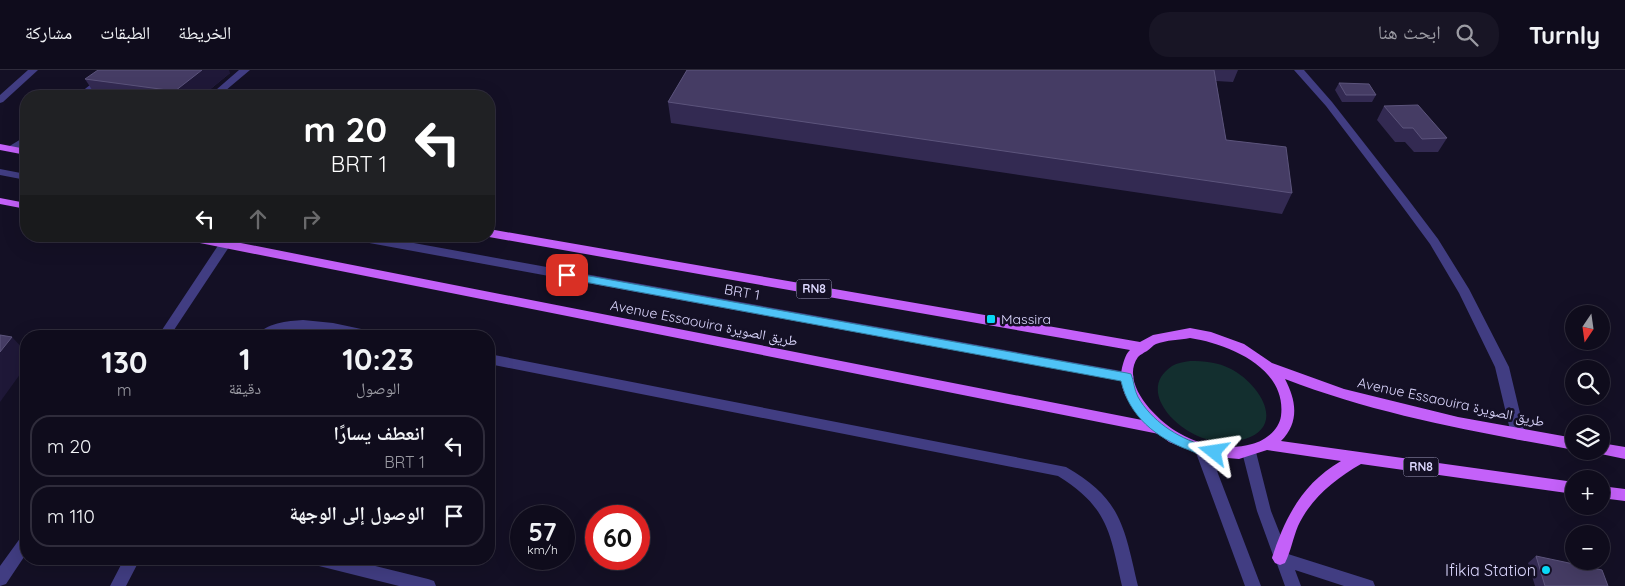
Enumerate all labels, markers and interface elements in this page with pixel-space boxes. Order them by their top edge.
search box [1149,12,1499,57]
text: ابحث هنا [1378,20,1441,44]
text: Turnly [1529,20,1600,50]
text: مشاركة [25,21,72,44]
text: الطبقات [100,21,150,44]
text: الخريطة [178,21,231,44]
icon: search [1453,21,1481,49]
text: 20 m [304,107,387,151]
icon: left [405,110,470,175]
text: BRT 1 [331,150,387,178]
icon: left [191,205,219,233]
icon: ahead [244,205,272,233]
icon: right [297,205,325,233]
pin [546,254,588,296]
icon: arrive [553,261,581,289]
street label: BRT 1 [723,280,761,304]
road number: RN8 [796,280,832,298]
street label: Avenue Essaouira طريق الصويرة [608,296,799,351]
north arrow [1565,305,1610,350]
map controls [1565,305,1610,570]
place label: Massira [1001,310,1051,328]
marker: Massira [985,313,997,325]
text: 1 [239,340,251,378]
text: 10:23 [342,340,414,378]
text: 130 [101,343,147,381]
button: search [1565,360,1610,405]
street label: Avenue Essaouira طريق الصويرة [1356,373,1546,432]
text: دقيقة [229,378,261,398]
text: الوصول [356,378,400,398]
text: m [117,380,132,400]
button: layers [1565,415,1610,460]
text: انعطف يسارًا [334,421,425,445]
position arrow [1187,425,1239,477]
icon: left [440,432,468,460]
text: 20 m [47,434,91,458]
text: BRT 1 [384,452,425,472]
road number: RN8 [1404,458,1438,477]
button: + [1565,470,1610,515]
text: الوصول إلى الوجهة [289,501,425,525]
icon: arrive [440,502,468,530]
text: 110 m [47,504,95,528]
speed limit sign: 60 [585,505,650,570]
text: 57 [528,516,557,547]
button: − [1565,525,1610,570]
text: km/h [527,542,558,557]
place label: Ifikia Station [1445,560,1536,580]
marker: Ifikia Station [1540,564,1552,576]

